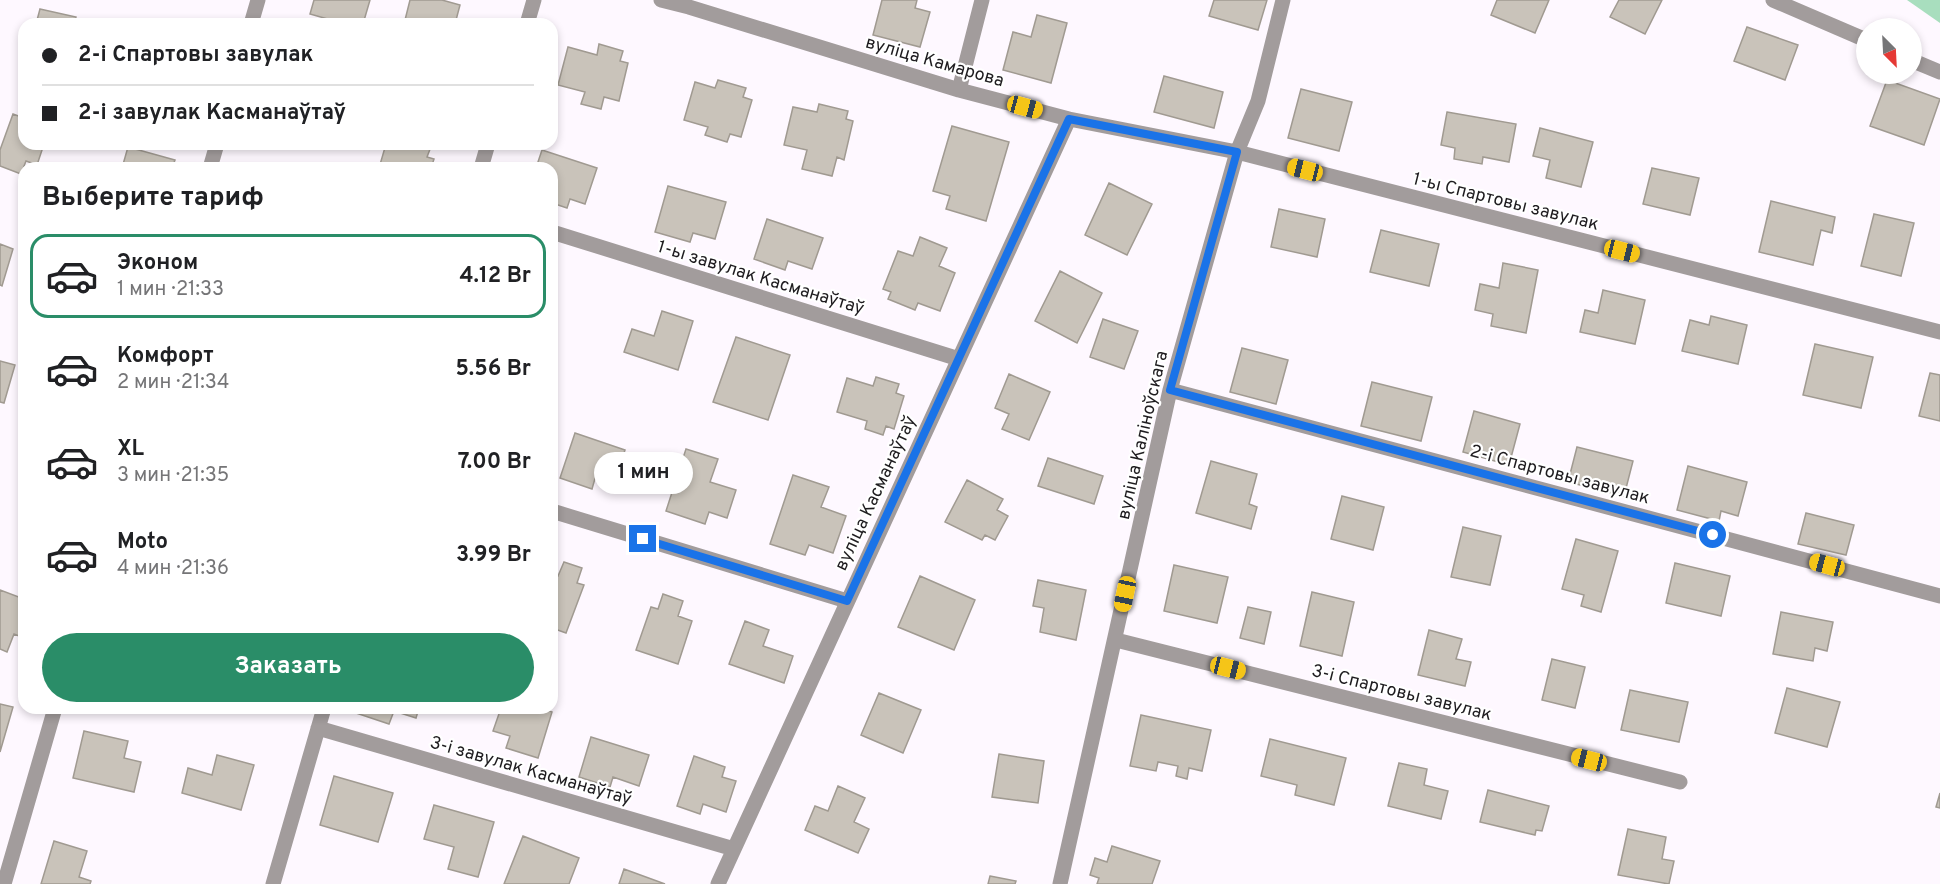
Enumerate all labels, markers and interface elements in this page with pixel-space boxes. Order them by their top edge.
north arrow [1856,18,1922,84]
map controls [1856,18,1922,84]
street label: вуліца Камарова [863,32,1007,93]
text: 2-і Спартовы завулак [78,42,314,69]
car [1005,94,1045,120]
text: 2-і завулак Касманаўтаў [78,100,346,127]
car [1285,157,1325,183]
street label: 1-ы Спартовы завулак [1410,168,1601,237]
text: Выберите тариф [42,181,264,215]
street label: 1-ы завулак Касманаўтаў [654,236,867,321]
car [1602,238,1642,264]
icon: car [45,249,99,303]
text: Эконом [117,250,198,277]
text: 4.12 Br [459,263,531,290]
text: 1 мин · 21:33 [117,277,224,303]
icon: car [45,342,99,396]
text: Комфорт [117,343,214,370]
street label: вуліца Каліноўскага [1113,349,1174,522]
text: 5.56 Br [455,356,531,383]
text: 2 мин · 21:34 [117,370,229,396]
street label: вуліца Касманаўтаў [830,412,922,575]
icon: car [45,435,99,489]
text: XL [117,436,144,463]
street label: 2-і Спартовы завулак [1467,440,1652,511]
text: 7.00 Br [458,449,531,476]
callout: 1 мин [594,452,692,494]
text: 1 мин [618,460,669,486]
text: 3 мин · 21:35 [117,463,229,489]
route start [1699,521,1726,548]
route end [629,525,656,552]
icon: car [45,528,99,582]
text: Moto [117,529,168,556]
text: 3.99 Br [456,542,531,569]
car [1807,552,1847,578]
text: 4 мин · 21:36 [117,556,229,582]
car [1112,575,1138,613]
button: Заказать [42,633,534,702]
car [1208,655,1248,681]
street label: 3-і Спартовы завулак [1309,660,1494,727]
street label: 3-і завулак Касманаўтаў [427,732,634,811]
car [1569,747,1609,773]

